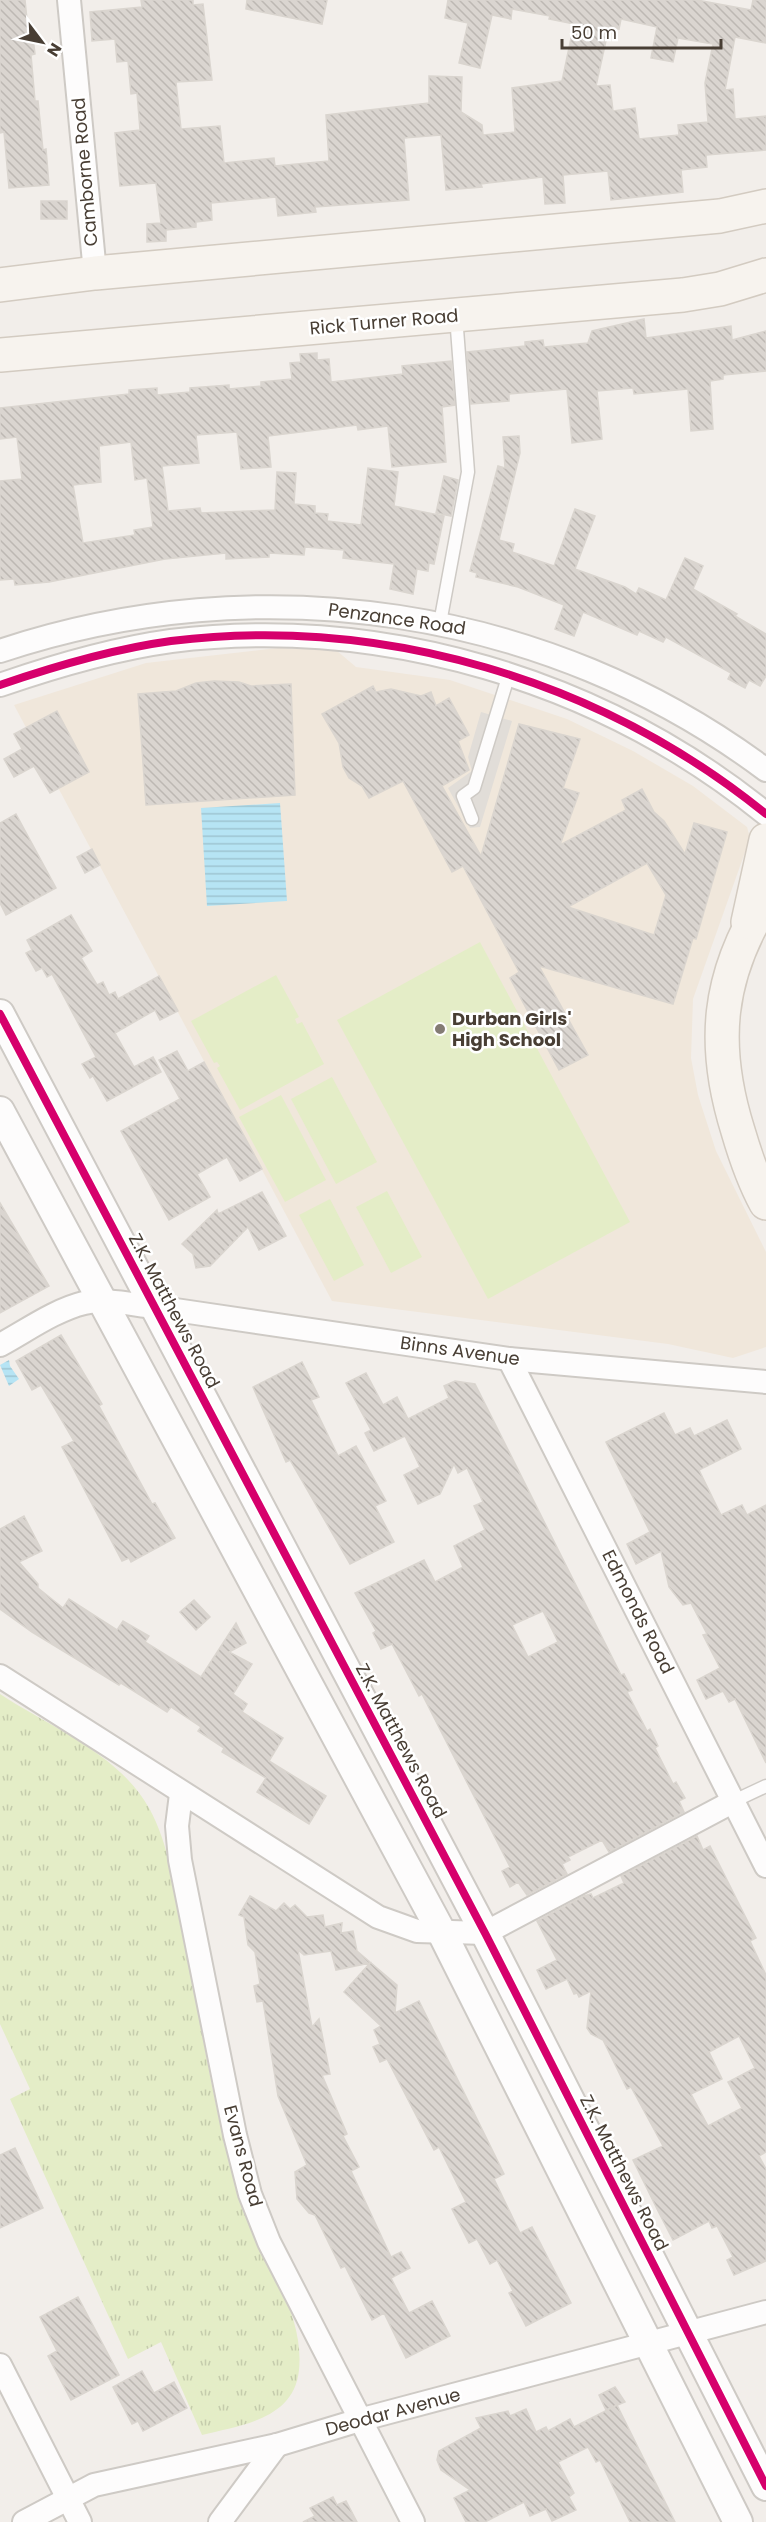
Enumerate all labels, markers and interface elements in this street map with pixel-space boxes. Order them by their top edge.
north arrow [12,12,72,72]
scale bar [562,12,721,50]
text: 50 m [571,20,617,45]
text: N [41,38,67,61]
street label: Camborne Road [66,97,103,247]
street label: Rick Turner Road [308,303,459,340]
street label: Penzance Road [327,596,467,641]
place label: Durban Girls' High School [452,1006,571,1052]
marker: Durban Girls' High School [433,1022,447,1036]
street label: Z.K. Matthews Road [123,1229,226,1393]
street label: Binns Avenue [399,1330,521,1371]
street label: Edmonds Road [596,1545,680,1678]
street label: Z.K. Matthews Road [350,1659,453,1823]
street label: Z.K. Matthews Road [574,2090,675,2255]
street label: Evans Road [218,2102,269,2209]
street label: Deodar Avenue [323,2381,463,2442]

